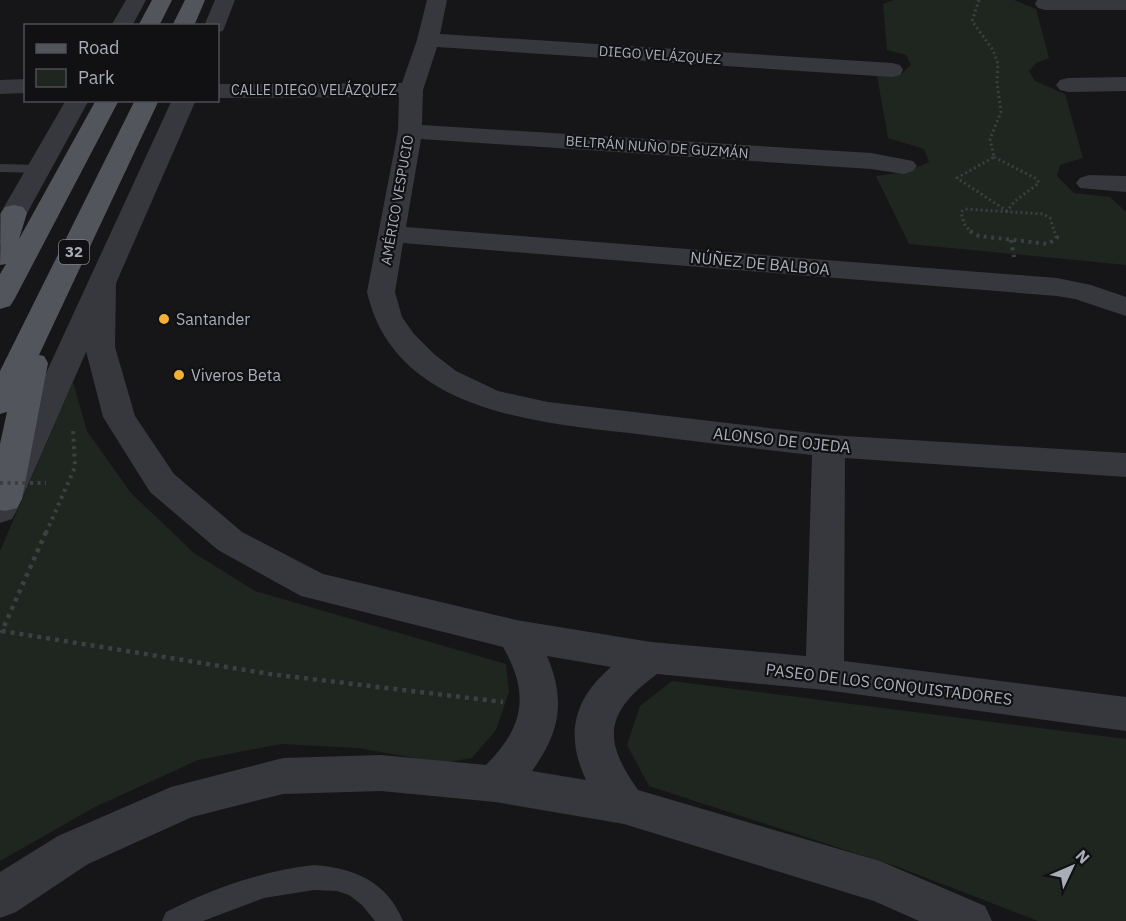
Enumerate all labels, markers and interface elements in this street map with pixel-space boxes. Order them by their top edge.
legend [24,24,219,102]
text: Road [78,36,119,59]
street label: DIEGO VELÁZQUEZ [598,41,722,68]
text: Park [78,66,115,89]
street label: CALLE DIEGO VELÁZQUEZ [231,80,397,99]
street label: BELTRÁN NUÑO DE GUZMÁN [565,131,749,162]
street label: AMÉRICO VESPUCIO [376,133,417,266]
road number: 32 [59,240,89,264]
street label: NÚÑEZ DE BALBOA [689,246,831,279]
place label: Santander [176,309,250,329]
marker: Santander [157,312,171,326]
place label: Viveros Beta [191,365,281,385]
marker: Viveros Beta [172,368,186,382]
street label: ALONSO DE OJEDA [712,423,852,457]
street label: PASEO DE LOS CONQUISTADORES [765,659,1013,709]
north arrow [1042,837,1102,897]
text: N [1072,845,1094,868]

